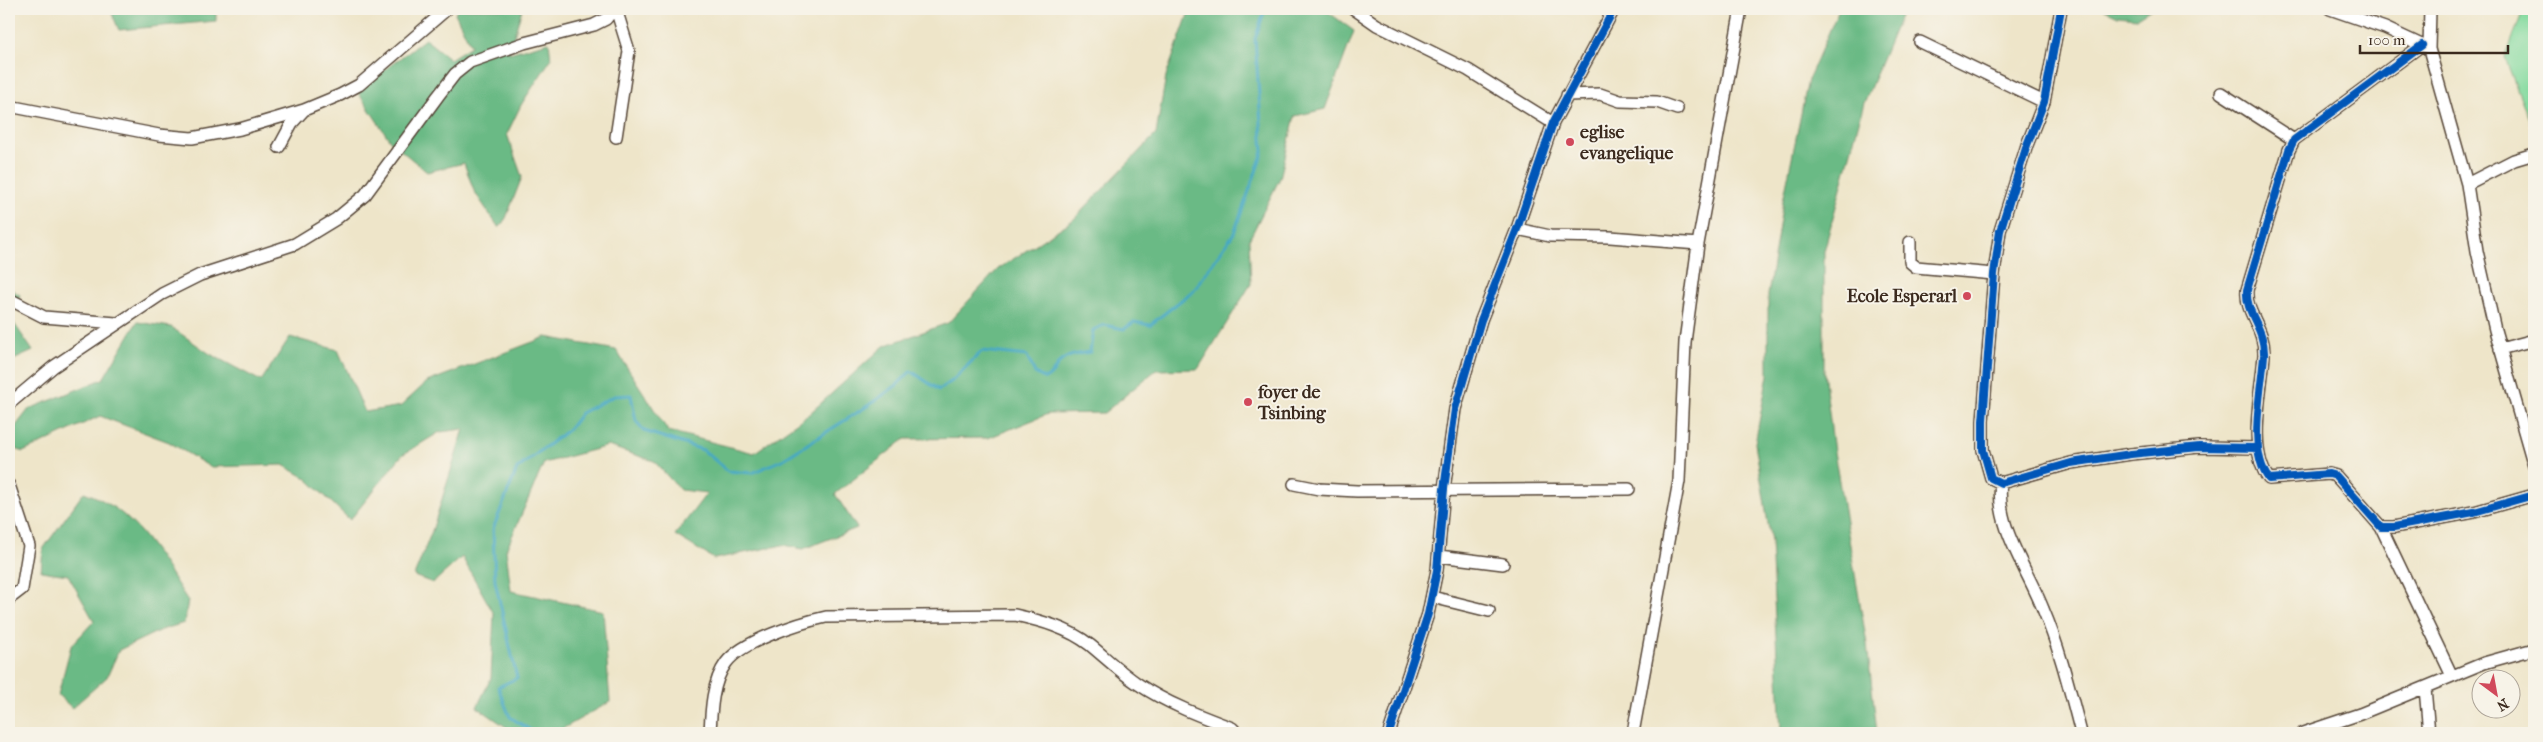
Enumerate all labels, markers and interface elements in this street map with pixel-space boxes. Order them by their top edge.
scale bar [2360,22,2508,54]
text: 100 m [2368,31,2406,49]
place label: eglise evangelique [1580,122,1673,164]
marker: eglise evangelique [1564,136,1576,148]
place label: Ecole Esperarl [1847,286,1958,307]
marker: Ecole Esperarl [1961,290,1973,302]
place label: foyer de Tsinbing [1257,382,1327,424]
marker: foyer de Tsinbing [1242,396,1254,408]
north arrow [2470,670,2520,720]
text: N [2493,695,2512,715]

